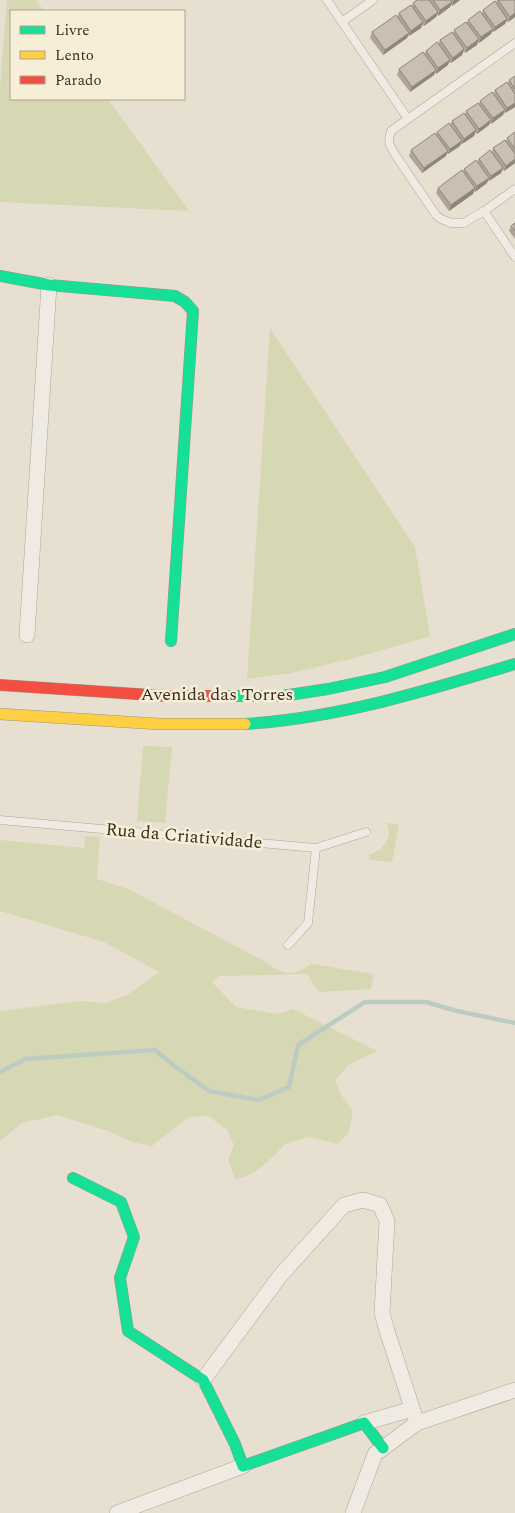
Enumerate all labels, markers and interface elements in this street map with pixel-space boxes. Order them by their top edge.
legend [10,10,185,100]
text: Livre [55,19,90,42]
text: Lento [55,44,94,67]
text: Parado [55,69,102,92]
street label: Avenida das Torres [141,681,293,708]
street label: Rua da Criatividade [105,816,263,856]

